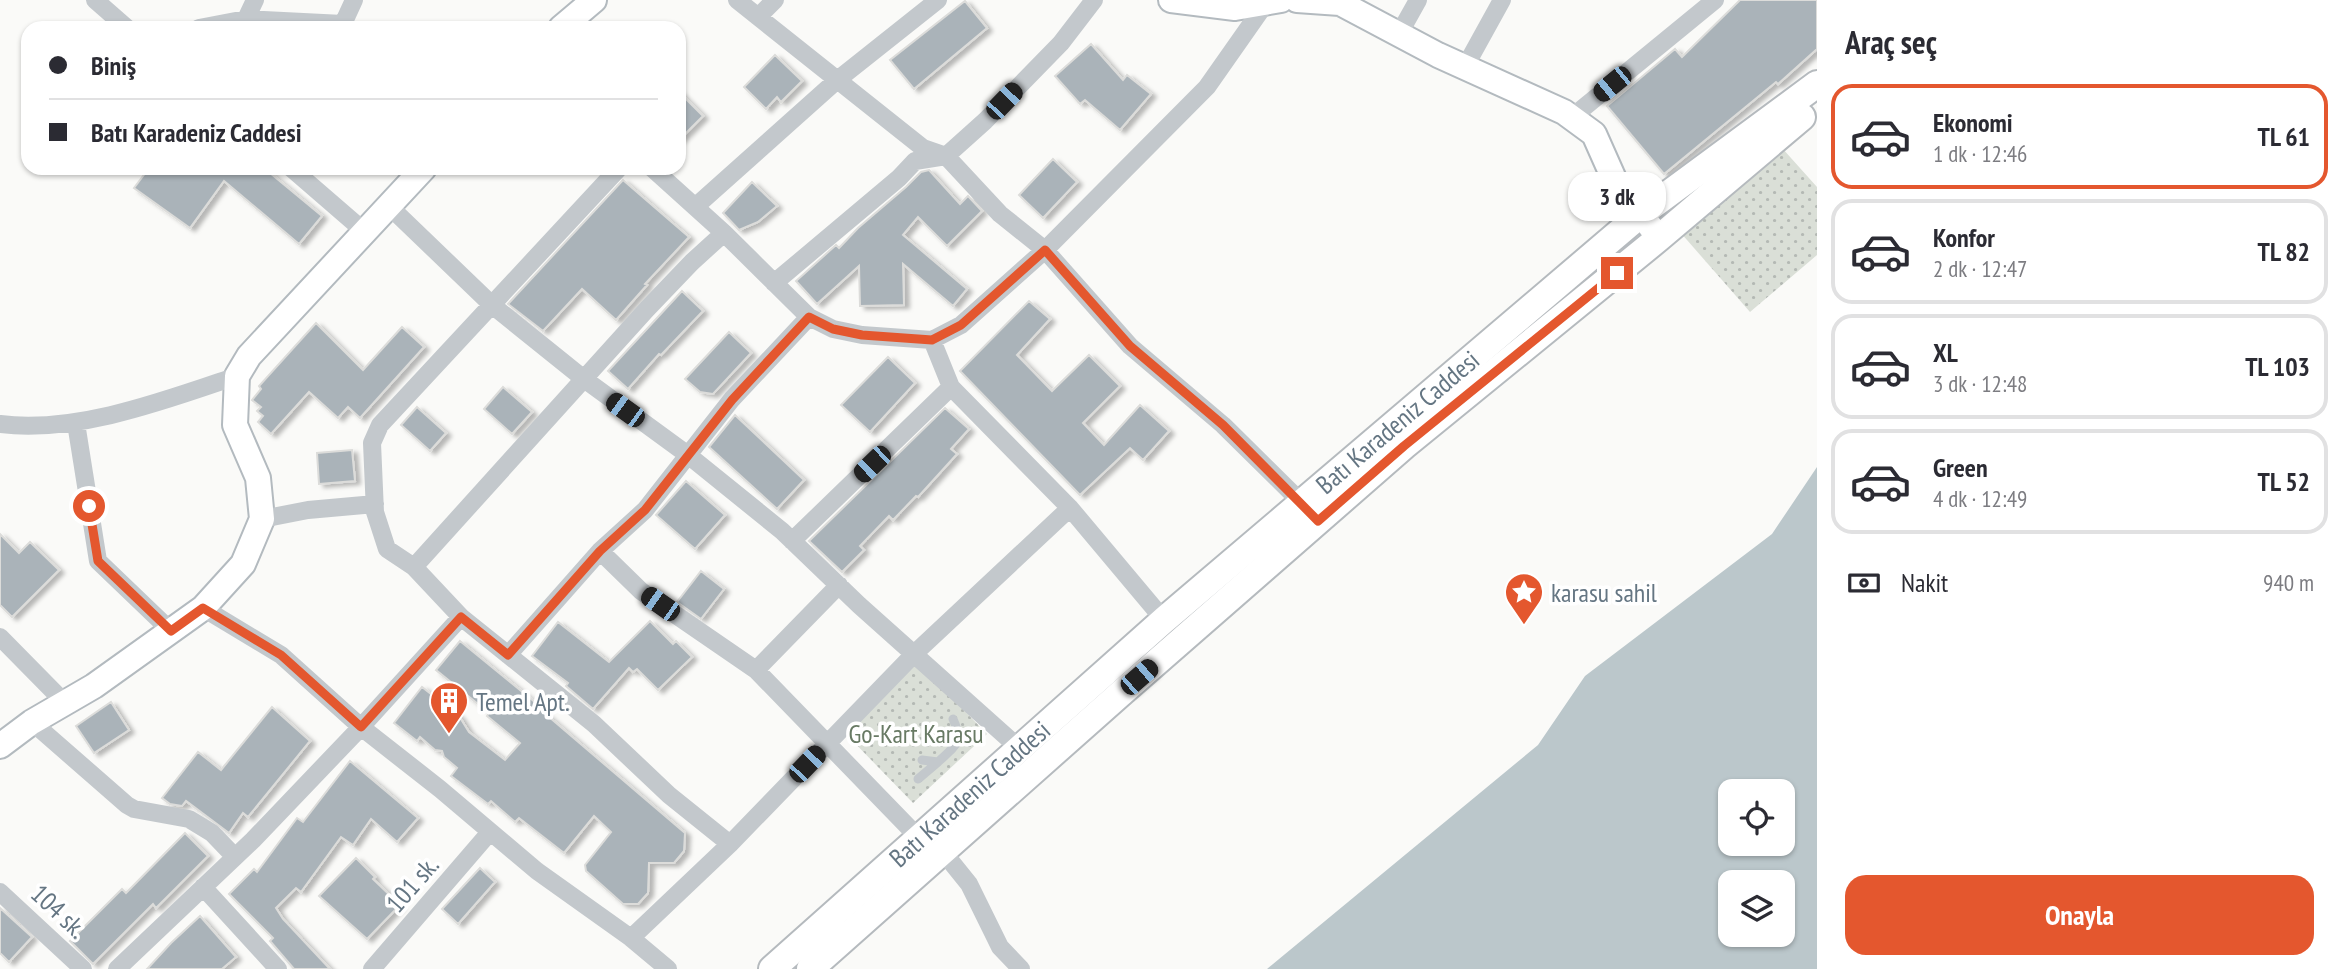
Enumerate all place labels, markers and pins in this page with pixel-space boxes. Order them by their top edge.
place icon: karasu sahil [1503,571,1545,626]
place label: karasu sahil [1551,576,1657,609]
building icon: Temel Apt. [428,680,470,735]
place label: Temel Apt. [476,685,570,718]

